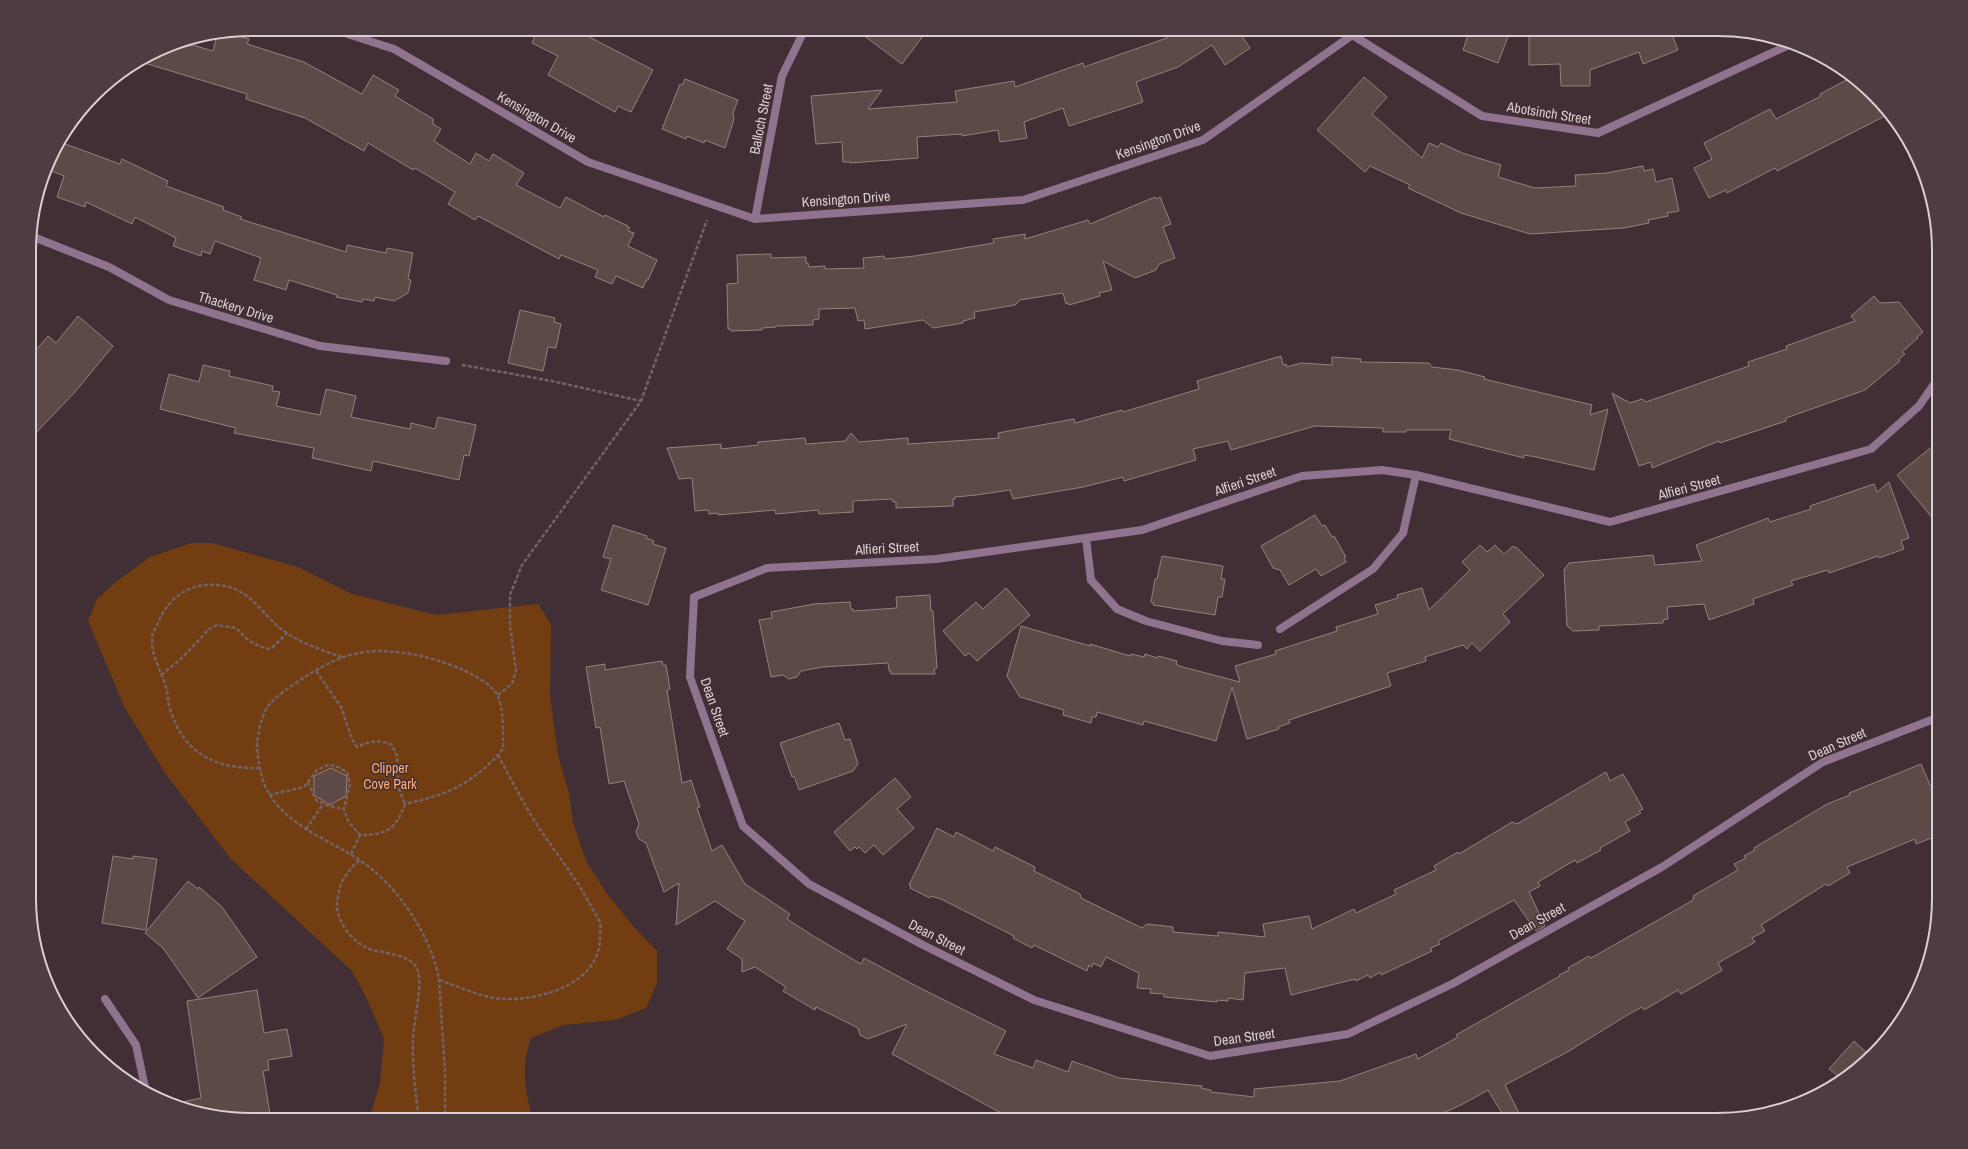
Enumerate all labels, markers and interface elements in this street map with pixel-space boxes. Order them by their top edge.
street label: Balloch Street [745,82,777,156]
street label: Kensington Drive [494,87,580,147]
street label: Abotsinch Street [1505,97,1592,129]
street label: Kensington Drive [1113,116,1203,164]
street label: Kensington Drive [801,187,891,211]
street label: Thackery Drive [196,287,276,327]
street label: Alfieri Street [1211,462,1278,500]
street label: Alfieri Street [1655,470,1722,504]
street label: Alfieri Street [854,537,919,559]
street label: Dean Street [697,675,733,739]
street label: Dean Street [1805,723,1869,765]
park label: Clipper Cove Park [363,759,417,793]
street label: Dean Street [1506,898,1568,944]
street label: Dean Street [906,915,968,959]
street label: Dean Street [1212,1024,1276,1050]

